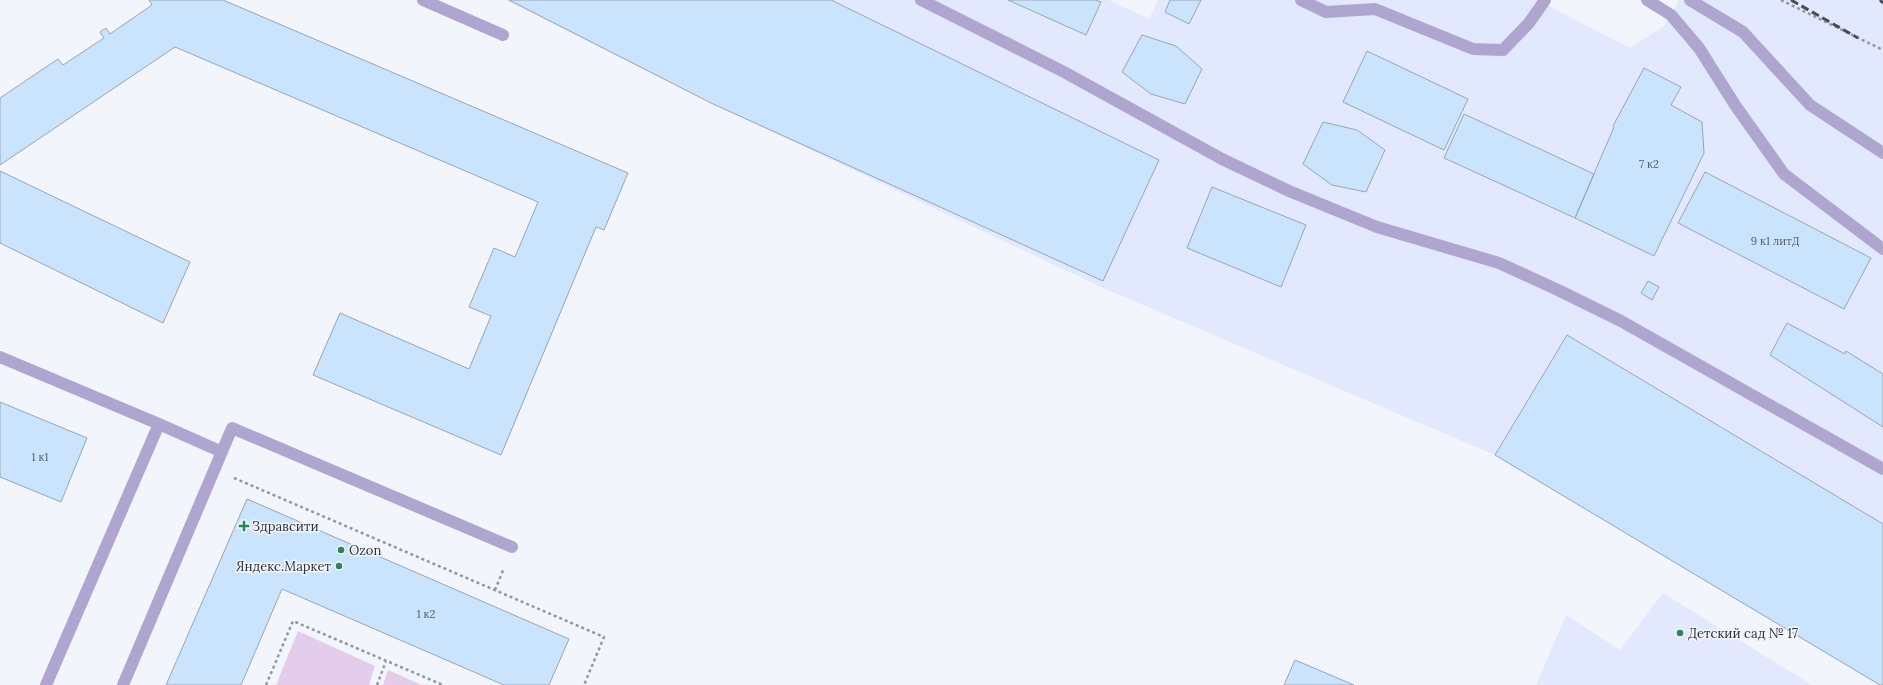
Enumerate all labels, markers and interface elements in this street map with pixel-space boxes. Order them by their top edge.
house number: 7 к2 [1639,157,1659,171]
house number: 9 к1 литД [1751,234,1800,248]
house number: 1 к1 [32,450,48,464]
place label: Здравсити [252,518,319,535]
marker: Здравсити [239,521,249,531]
place label: Ozon [349,542,381,559]
marker: Ozon [336,545,346,555]
place label: Яндекс.Маркет [236,558,332,575]
marker: Яндекс.Маркет [334,561,344,571]
house number: 1 к2 [417,607,435,621]
place label: Детский сад № 17 [1688,625,1798,642]
marker: Детский сад № 17 [1675,628,1685,638]

